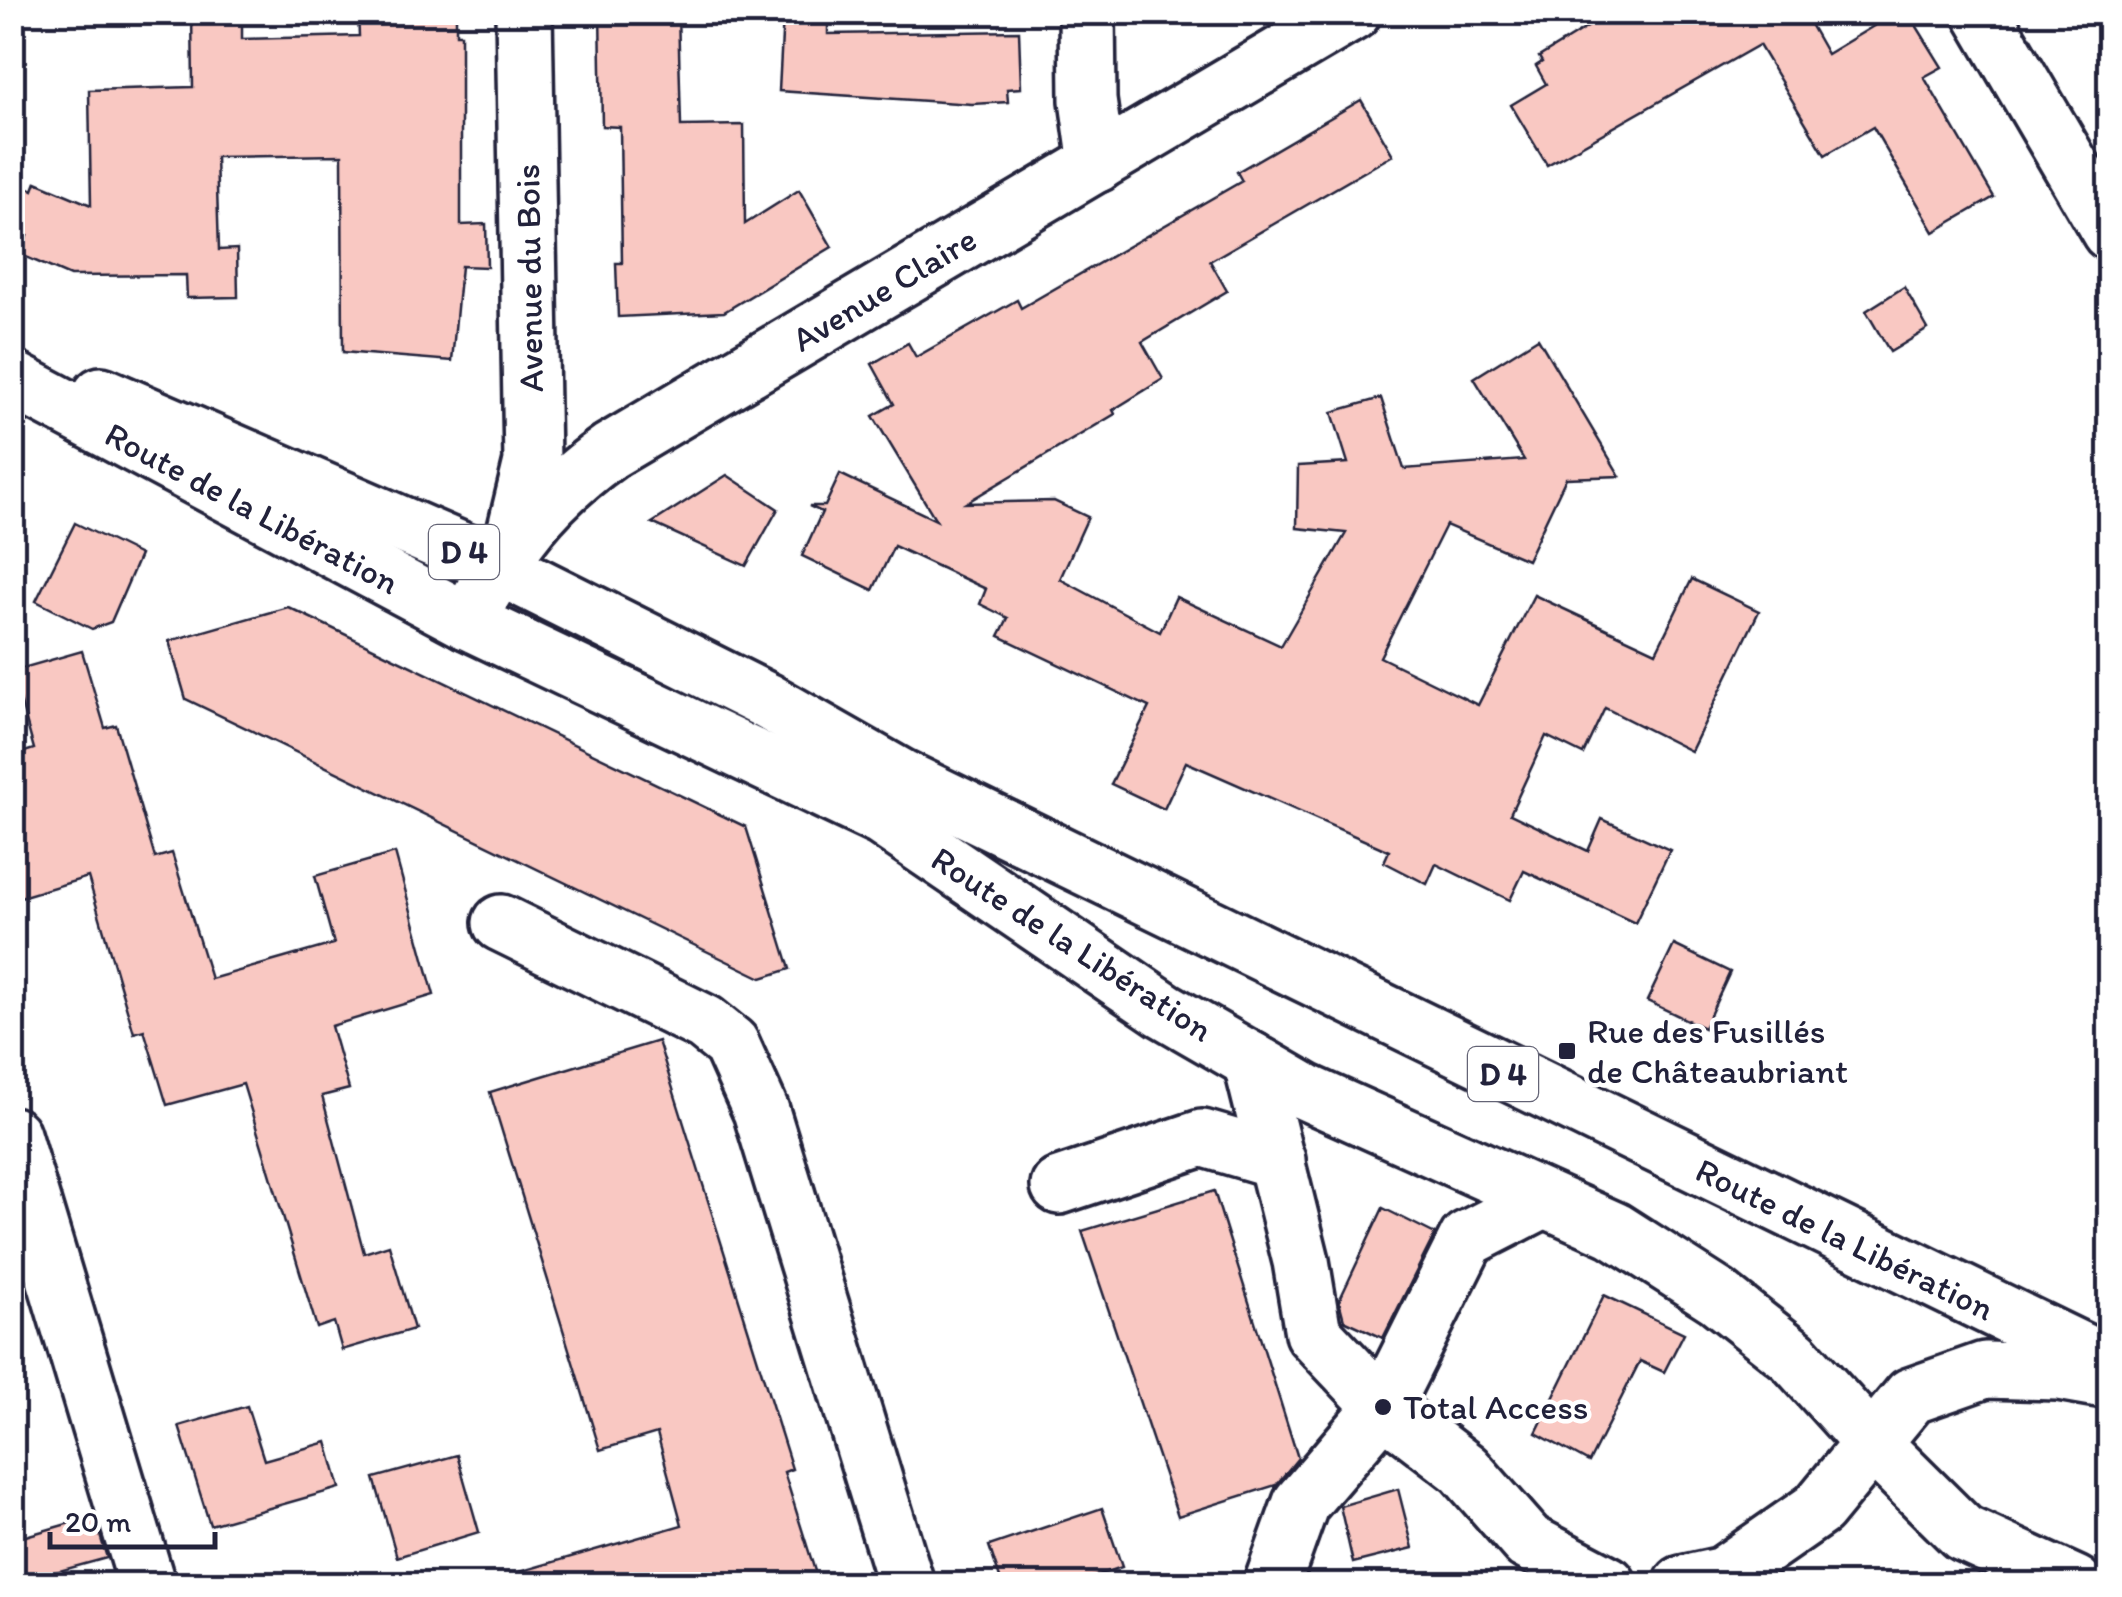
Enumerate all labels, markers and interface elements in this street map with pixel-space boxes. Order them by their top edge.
street label: Avenue du Bois [506,163,552,393]
street label: Avenue Claire [784,218,984,360]
street label: Route de la Libération [98,413,406,603]
road number: D 4 [429,525,499,579]
street label: Route de la Libération [924,837,1221,1051]
place label: Rue des Fusillés de Châteaubriant [1587,1010,1848,1092]
marker: Rue des Fusillés de Châteaubriant [1556,1040,1578,1062]
road number: D 4 [1468,1047,1538,1101]
street label: Route de la Libération [1689,1149,2001,1330]
place label: Total Access [1403,1386,1589,1428]
marker: Total Access [1372,1396,1394,1418]
scale bar [50,1487,215,1549]
text: 20 m [65,1503,131,1540]

